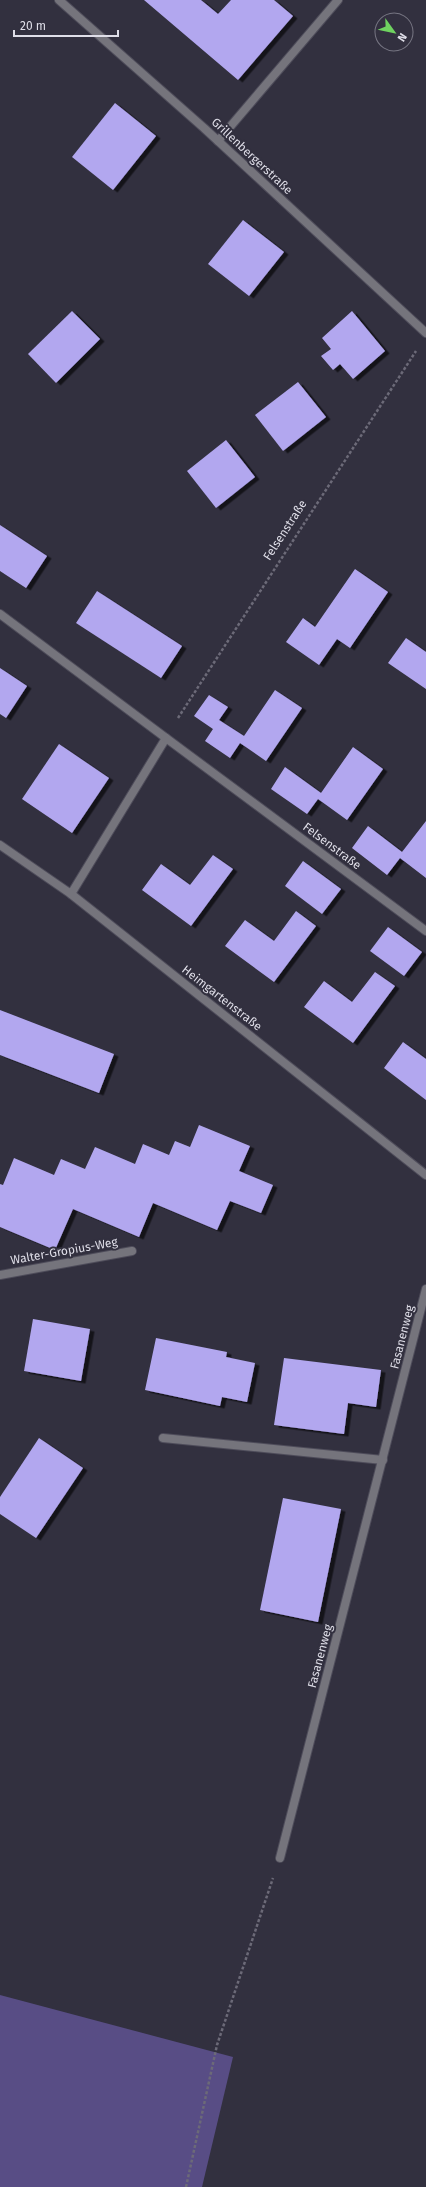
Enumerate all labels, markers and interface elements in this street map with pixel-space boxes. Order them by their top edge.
scale bar [14,12,118,38]
north arrow [374,12,414,52]
text: 20 m [20,19,46,33]
text: N [395,31,409,44]
street label: Grillenbergerstraße [209,115,295,197]
street label: Felsenstraße [260,497,310,563]
street label: Felsenstraße [300,820,364,872]
street label: Heimgartenstraße [179,962,265,1034]
street label: Walter-Gropius-Weg [9,1235,119,1267]
street label: Fasanenweg [387,1303,417,1371]
street label: Fasanenweg [305,1622,335,1689]

